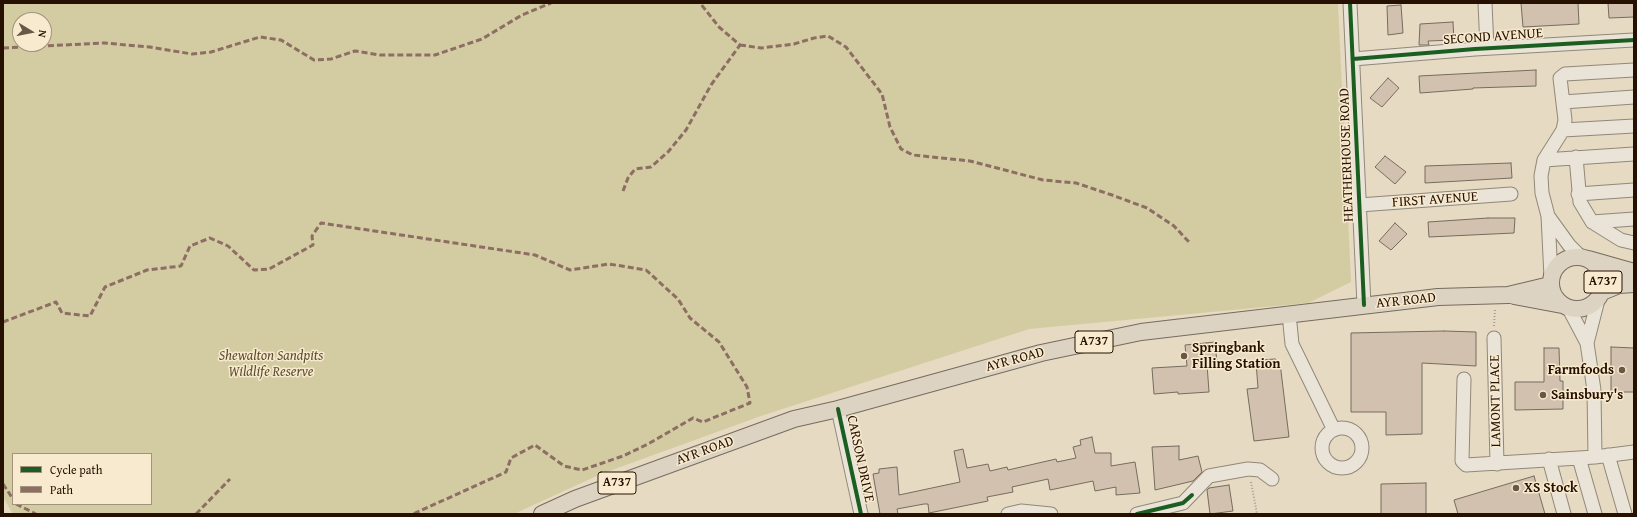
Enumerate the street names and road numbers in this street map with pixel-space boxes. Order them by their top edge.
street label: SECOND AVENUE [1443,25,1543,49]
street label: HEATHERHOUSE ROAD [1336,88,1358,222]
street label: FIRST AVENUE [1391,189,1479,211]
road number: A737 [1584,271,1622,293]
street label: AYR ROAD [1375,290,1437,312]
road number: A737 [1075,331,1113,353]
street label: AYR ROAD [984,344,1046,376]
street label: LAMONT PLACE [1487,355,1505,447]
street label: CARSON DRIVE [843,414,877,504]
street label: AYR ROAD [674,433,736,469]
road number: A737 [598,472,636,494]

